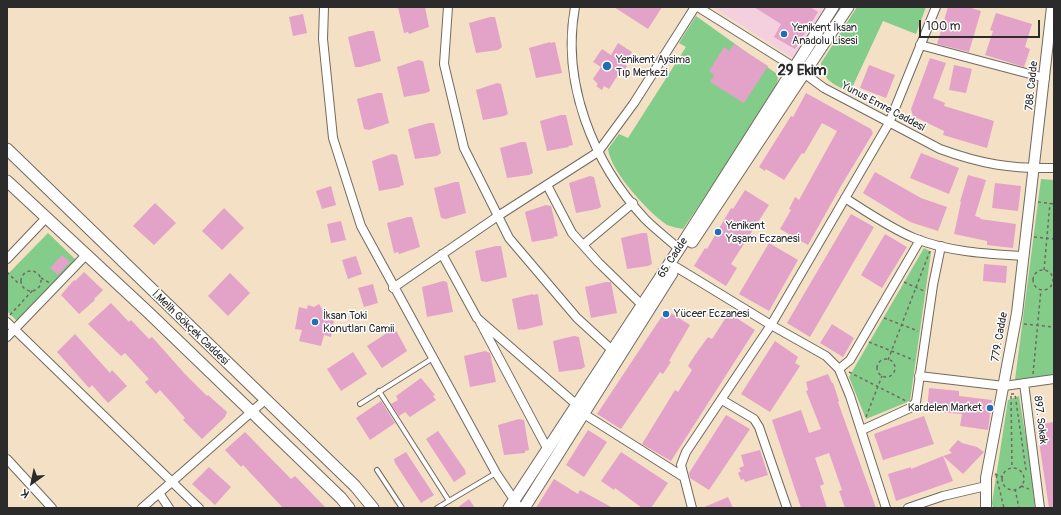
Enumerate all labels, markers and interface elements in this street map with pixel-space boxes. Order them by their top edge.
scale bar [921,12,1042,38]
text: 100 m [926,19,960,34]
place label: Yenikent İksan Anadolu Lisesi [792,21,857,47]
marker: Yenikent İksan Anadolu Lisesi [779,29,789,39]
place label: Yenikent Aysima Tıp Merkezi [616,53,690,79]
marker: Yenikent Aysima Tıp Merkezi [601,60,613,72]
street label: 788. Cadde [1023,60,1041,112]
district label: 29 Ekim [777,62,827,80]
street label: Yunus Emre Caddesi [839,79,927,135]
place label: Yenikent Yaşam Eczanesi [726,219,800,245]
marker: Yenikent Yaşam Eczanesi [713,227,723,237]
street label: 65. Cadde [655,235,691,281]
street label: İ.Melih Gökçek Caddesi [149,288,231,368]
place label: Yüceer Eczanesi [674,307,749,321]
place label: İksan Toki Konutları Camii [323,309,394,335]
marker: Yüceer Eczanesi [661,309,671,319]
street label: 779. Cadde [989,311,1011,363]
marker: İksan Toki Konutları Camii [310,317,320,327]
street label: 897. Sokak [1030,395,1050,445]
place label: Kardelen Market [908,401,982,415]
marker: Kardelen Market [985,403,995,413]
north arrow [12,463,52,503]
text: K [19,486,32,501]

